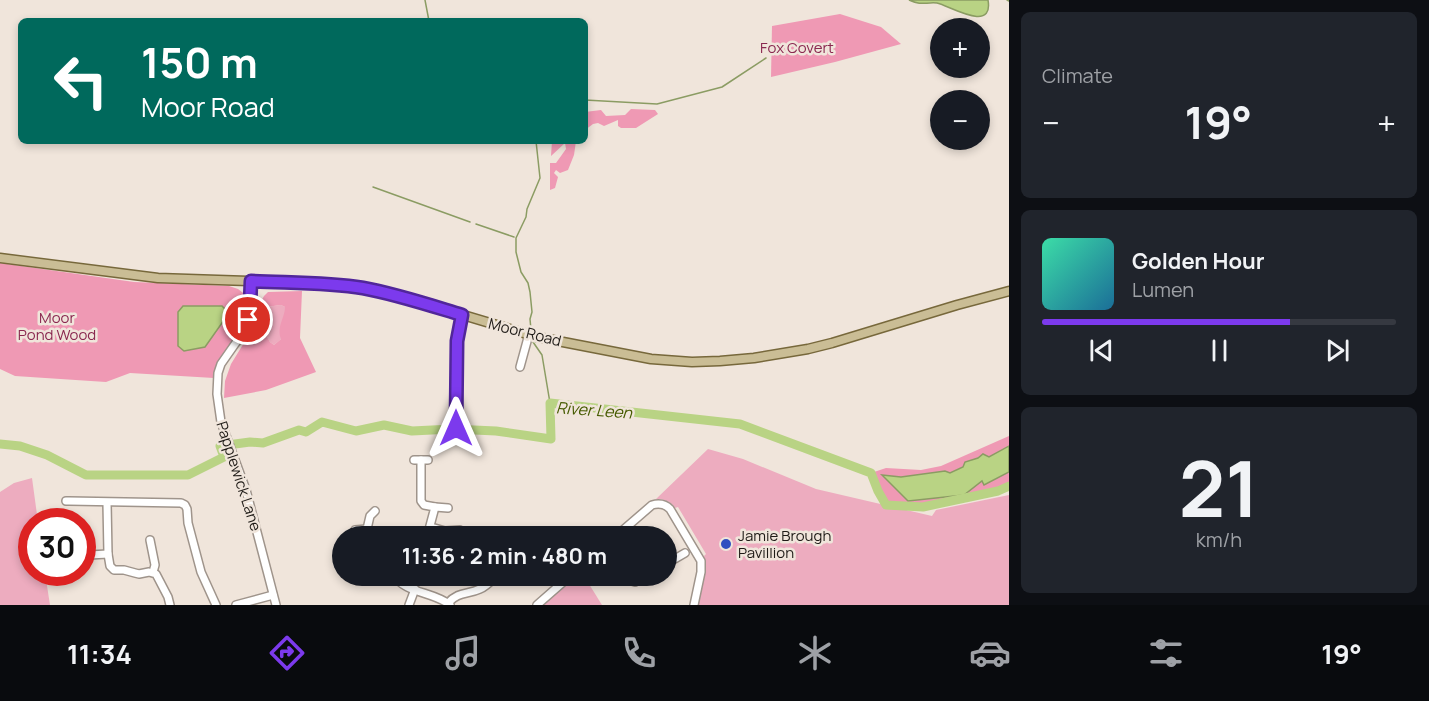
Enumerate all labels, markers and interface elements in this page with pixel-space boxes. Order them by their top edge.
map controls [930,18,990,150]
button: + [930,18,990,78]
text: 150 m [141,33,258,91]
park label: Fox Covert [760,37,834,58]
icon: left [42,42,120,120]
text: Climate [1042,62,1113,89]
text: Moor Road [141,88,275,125]
button: − [930,90,990,150]
text: 19° [1184,91,1252,153]
text: − [1042,100,1060,145]
text: + [1377,100,1396,145]
text: Golden Hour [1132,246,1265,276]
text: Lumen [1132,276,1194,303]
pin [222,294,273,345]
icon: arrive [231,303,264,336]
park label: Moor Pond Wood [18,307,96,345]
street label: Moor Road [486,313,564,351]
icon: previous [1085,334,1118,367]
icon: pause [1203,334,1236,367]
icon: next [1321,334,1354,367]
position arrow [424,396,488,460]
water label: River Leen [555,396,633,424]
street label: Papplewick Lane [211,418,267,534]
text: 21 [1179,434,1259,540]
speed limit sign: 30 [18,508,96,586]
place label: Jamie Brough Pavillion [738,525,831,563]
text: km/h [1196,526,1242,553]
marker: Jamie Brough Pavillion [719,537,733,551]
text: 11:36 · 2 min · 480 m [402,541,607,571]
icon: directions [266,632,308,674]
icon: music [442,632,484,674]
icon: phone [618,632,660,674]
icon: climate [794,632,836,674]
icon: car [969,632,1011,674]
icon: filters [1145,632,1187,674]
text: 11:34 [67,635,132,672]
text: 19° [1321,635,1362,672]

